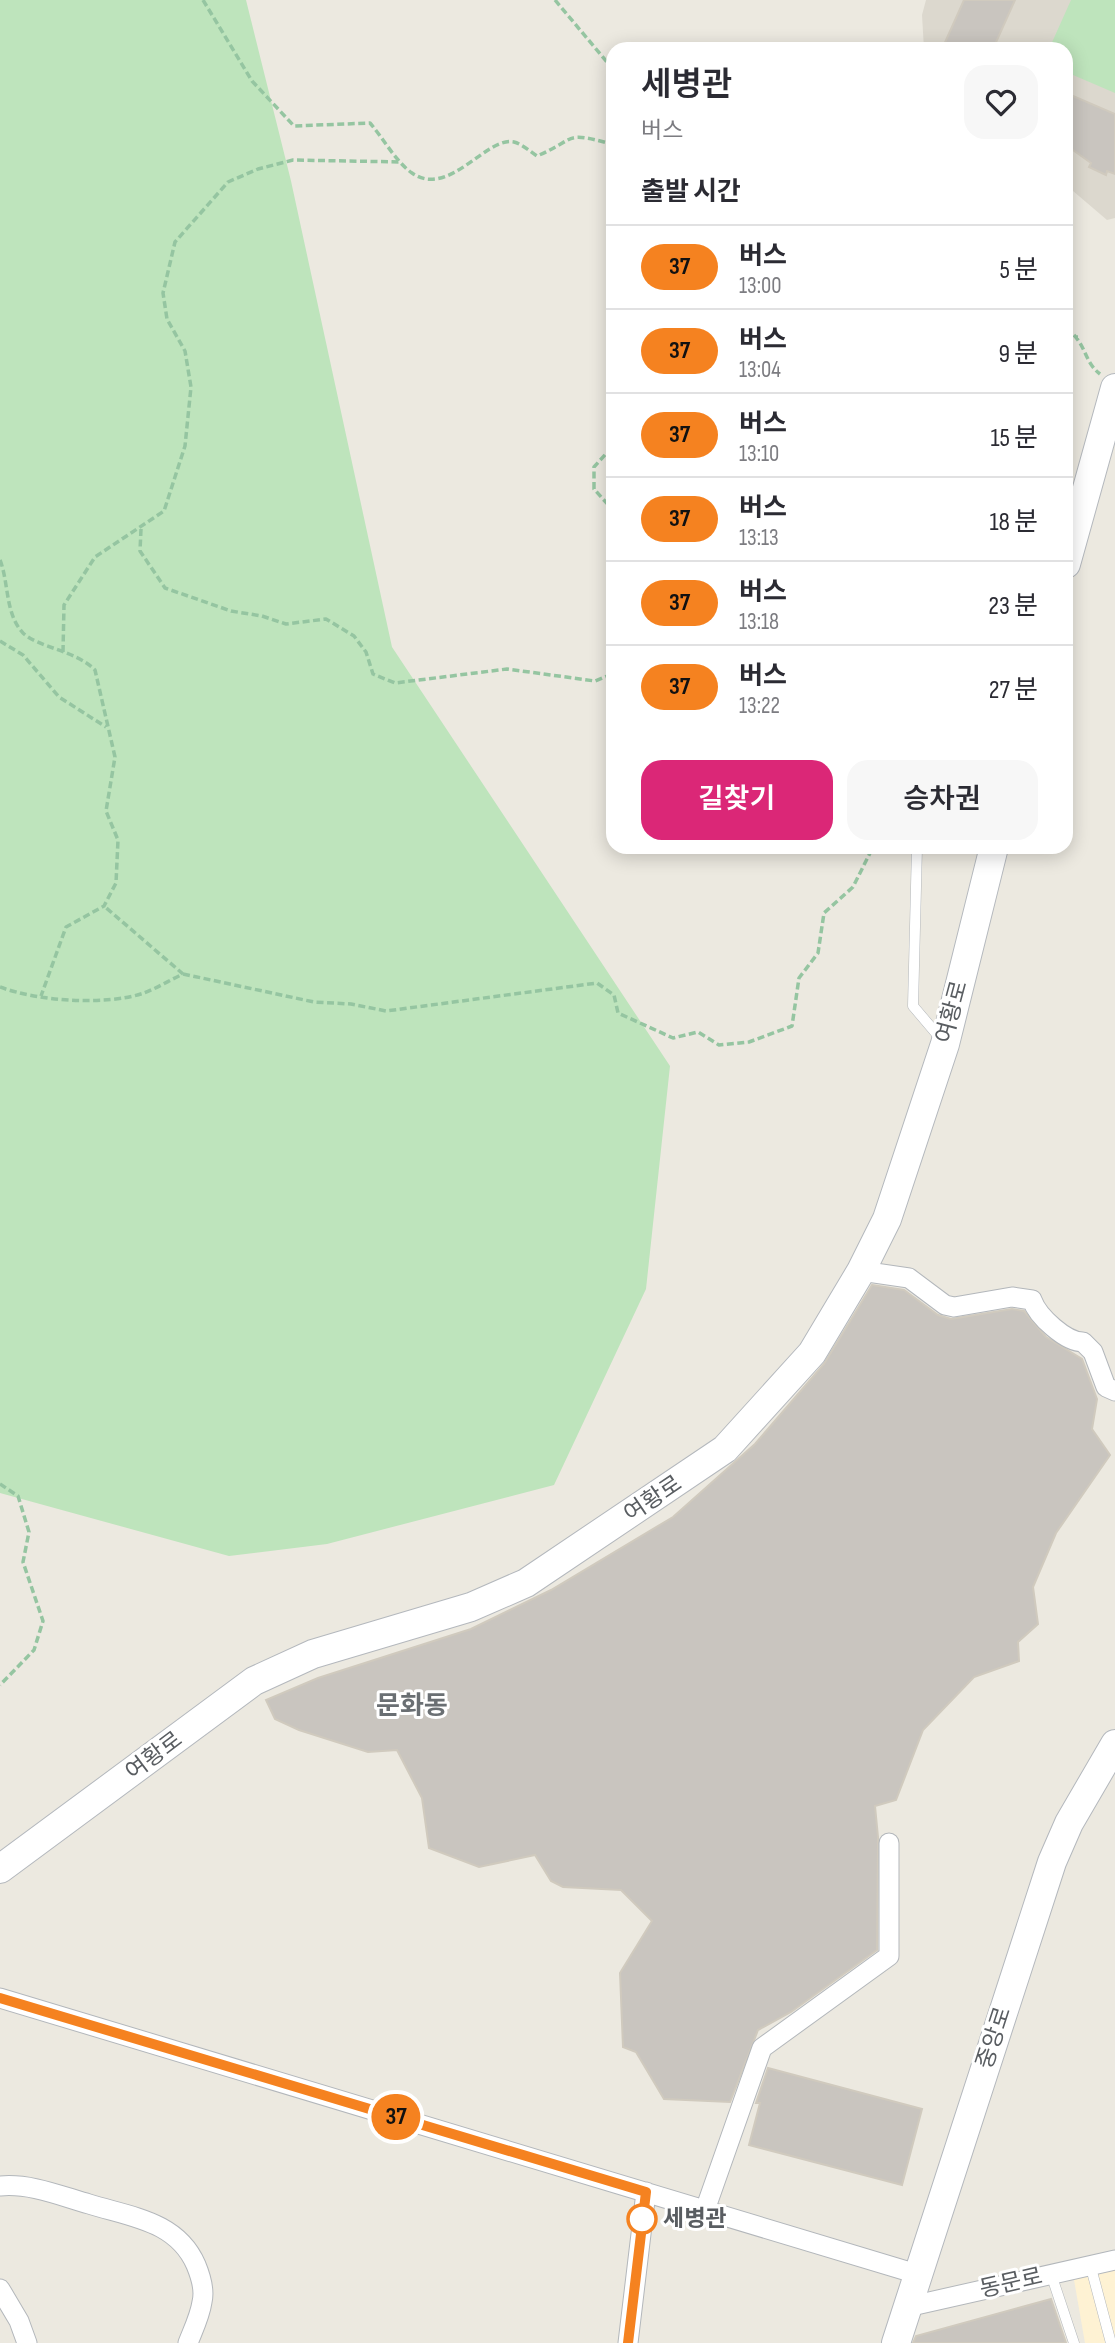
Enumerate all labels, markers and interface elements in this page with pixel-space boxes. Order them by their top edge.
text: 세병관 [641,65,732,105]
button: heart [964,65,1038,139]
text: 버스 [641,117,683,145]
text: 출발 시간 [641,177,741,208]
text: 버스 [739,241,787,272]
text: 37 [669,252,690,281]
text: 5 분 [1000,255,1038,286]
text: 13:00 [739,272,782,300]
text: 버스 [739,325,787,356]
text: 37 [669,336,690,365]
text: 9 분 [998,339,1038,370]
text: 13:04 [739,356,781,384]
text: 버스 [739,409,787,440]
text: 37 [669,420,690,449]
text: 15 분 [990,423,1038,454]
text: 13:10 [739,440,779,468]
text: 버스 [739,493,787,524]
text: 37 [669,504,690,533]
text: 18 분 [989,507,1038,538]
text: 13:13 [739,524,779,552]
text: 버스 [739,577,787,608]
text: 37 [669,588,690,617]
text: 23 분 [988,591,1038,622]
text: 13:18 [739,608,779,636]
text: 버스 [739,661,787,692]
text: 37 [669,672,690,701]
text: 27 분 [989,675,1038,706]
text: 13:22 [739,692,780,720]
button: 길찾기 [641,760,833,840]
button: 승차권 [847,760,1038,840]
street label: 여황로 [930,978,974,1046]
street label: 여황로 [619,1470,687,1528]
district label: 문화동 [376,1691,448,1722]
street label: 여황로 [120,1726,188,1786]
street label: 중앙로 [971,2003,1017,2073]
line badge: 37 [364,2094,428,2140]
text: 37 [385,2102,407,2131]
marker: 세병관 [627,2204,657,2234]
place label: 세병관 [663,2205,726,2233]
street label: 동문로 [977,2262,1045,2304]

